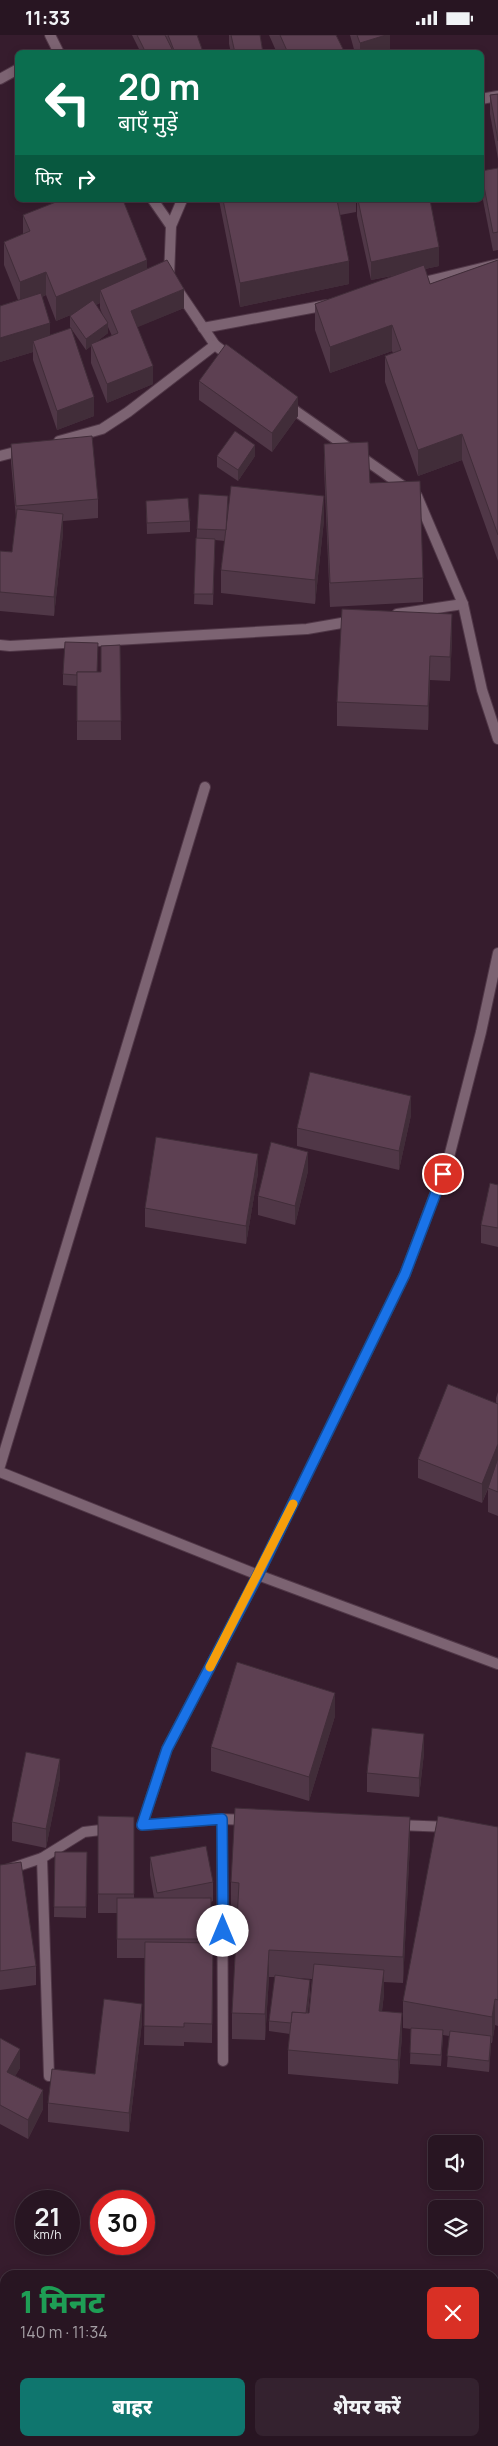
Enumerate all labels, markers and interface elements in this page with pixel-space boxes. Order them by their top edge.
text: 11:33 [25,5,70,31]
text: 20 m [118,63,200,111]
icon: left [35,70,100,135]
text: बाएँ मुड़ें [118,108,178,138]
text: फिर [35,165,62,191]
icon: right [72,165,100,193]
pin [422,1153,464,1195]
icon: arrive [429,1160,457,1188]
position arrow [196,1904,248,1956]
map controls [428,2135,483,2255]
button: sound [428,2135,483,2190]
speed limit sign: 30 [90,2190,155,2255]
text: 21 [35,2199,60,2234]
button: layers [428,2200,483,2255]
text: km/h [34,2226,61,2243]
text: 1 मिनट [20,2281,104,2322]
button: close [427,2287,479,2339]
text: 140 m · 11:34 [20,2321,108,2343]
button: बाहर [20,2378,245,2436]
button: शेयर करें [255,2378,479,2436]

